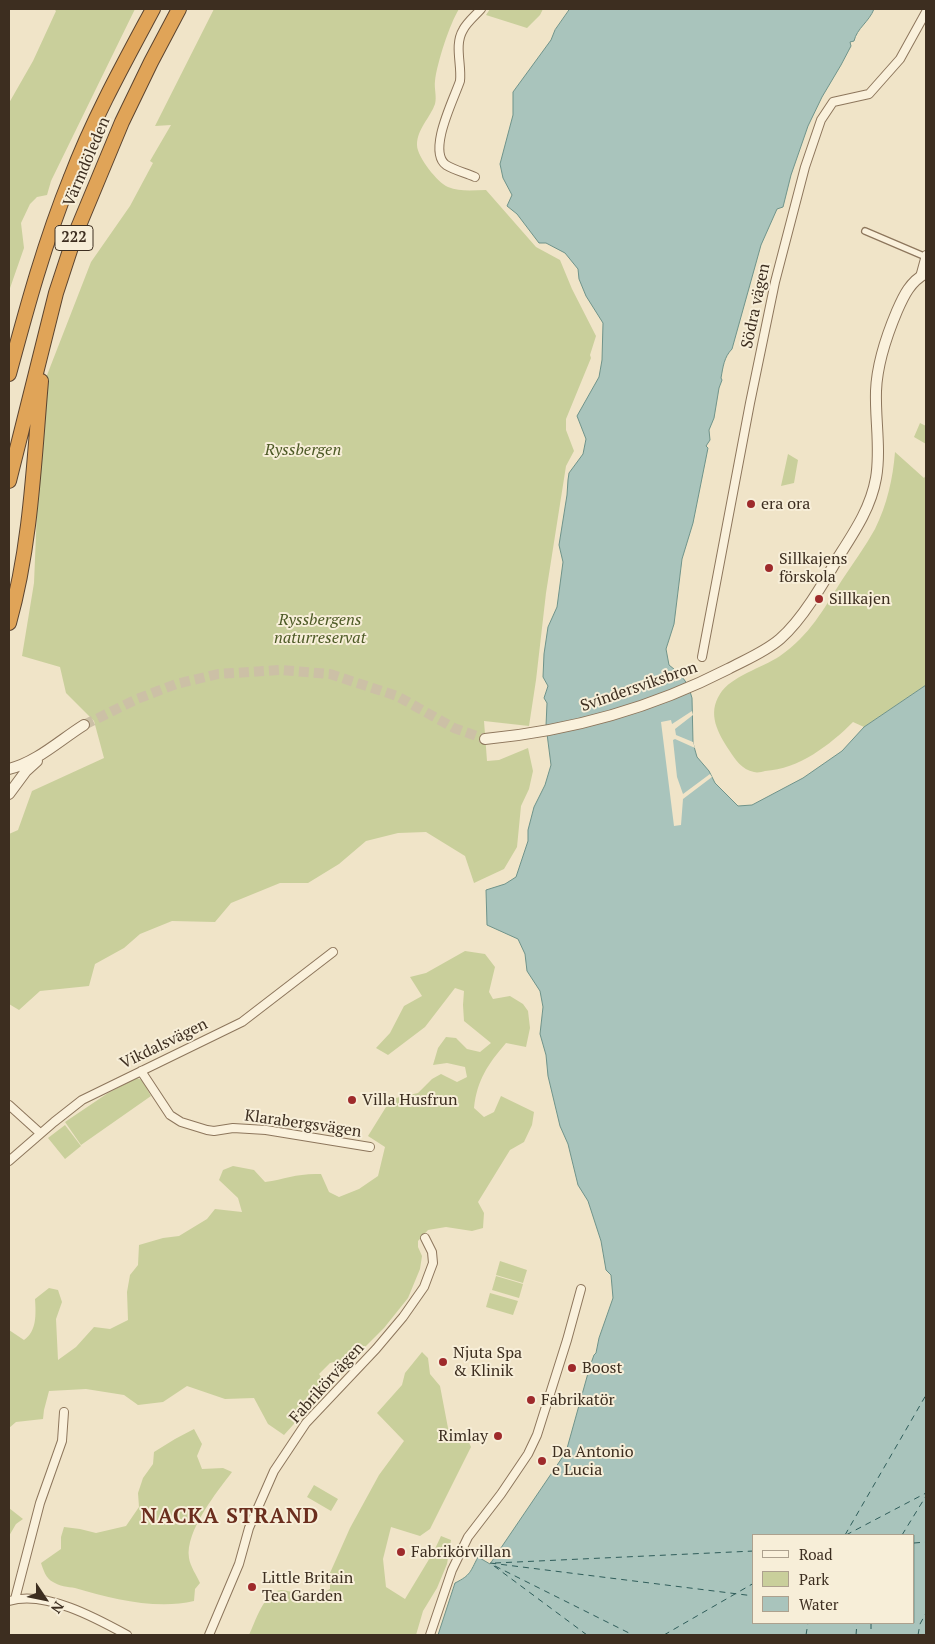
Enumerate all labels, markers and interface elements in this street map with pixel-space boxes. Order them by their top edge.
street label: Värmdöleden [60,114,114,210]
road number: 222 [55,226,93,250]
street label: Södra vägen [738,262,774,350]
park label: Ryssbergen [265,440,341,460]
place label: era ora [761,494,810,514]
marker: era ora [745,498,757,510]
place label: Sillkajens förskola [779,549,847,587]
marker: Sillkajens förskola [763,562,775,574]
place label: Sillkajen [829,589,891,609]
marker: Sillkajen [813,593,825,605]
park label: Ryssbergens naturreservat [274,610,366,648]
street label: Svindersviksbron [578,658,700,716]
street label: Vikdalsvägen [117,1015,211,1073]
place label: Villa Husfrun [362,1090,457,1110]
marker: Villa Husfrun [346,1094,358,1106]
street label: Klarabergsvägen [243,1106,363,1142]
street label: Fabrikörvägen [286,1339,368,1427]
place label: Njuta Spa & Klinik [453,1343,522,1381]
marker: Njuta Spa & Klinik [437,1356,449,1368]
place label: Boost [582,1358,622,1378]
marker: Boost [566,1362,578,1374]
place label: Fabrikatör [541,1390,615,1410]
marker: Fabrikatör [525,1394,537,1406]
place label: Rimlay [438,1426,488,1446]
marker: Rimlay [492,1430,504,1442]
place label: Da Antonio e Lucia [552,1442,634,1480]
marker: Da Antonio e Lucia [536,1455,548,1467]
district label: NACKA STRAND [139,1504,321,1530]
legend [752,1534,915,1624]
place label: Fabrikörvillan [411,1542,511,1562]
text: Road [799,1544,832,1564]
marker: Fabrikörvillan [395,1546,407,1558]
place label: Little Britain Tea Garden [262,1568,353,1606]
text: Park [799,1569,829,1589]
north arrow [20,1574,70,1624]
marker: Little Britain Tea Garden [246,1581,258,1593]
text: Water [799,1594,838,1614]
text: N [47,1598,69,1617]

